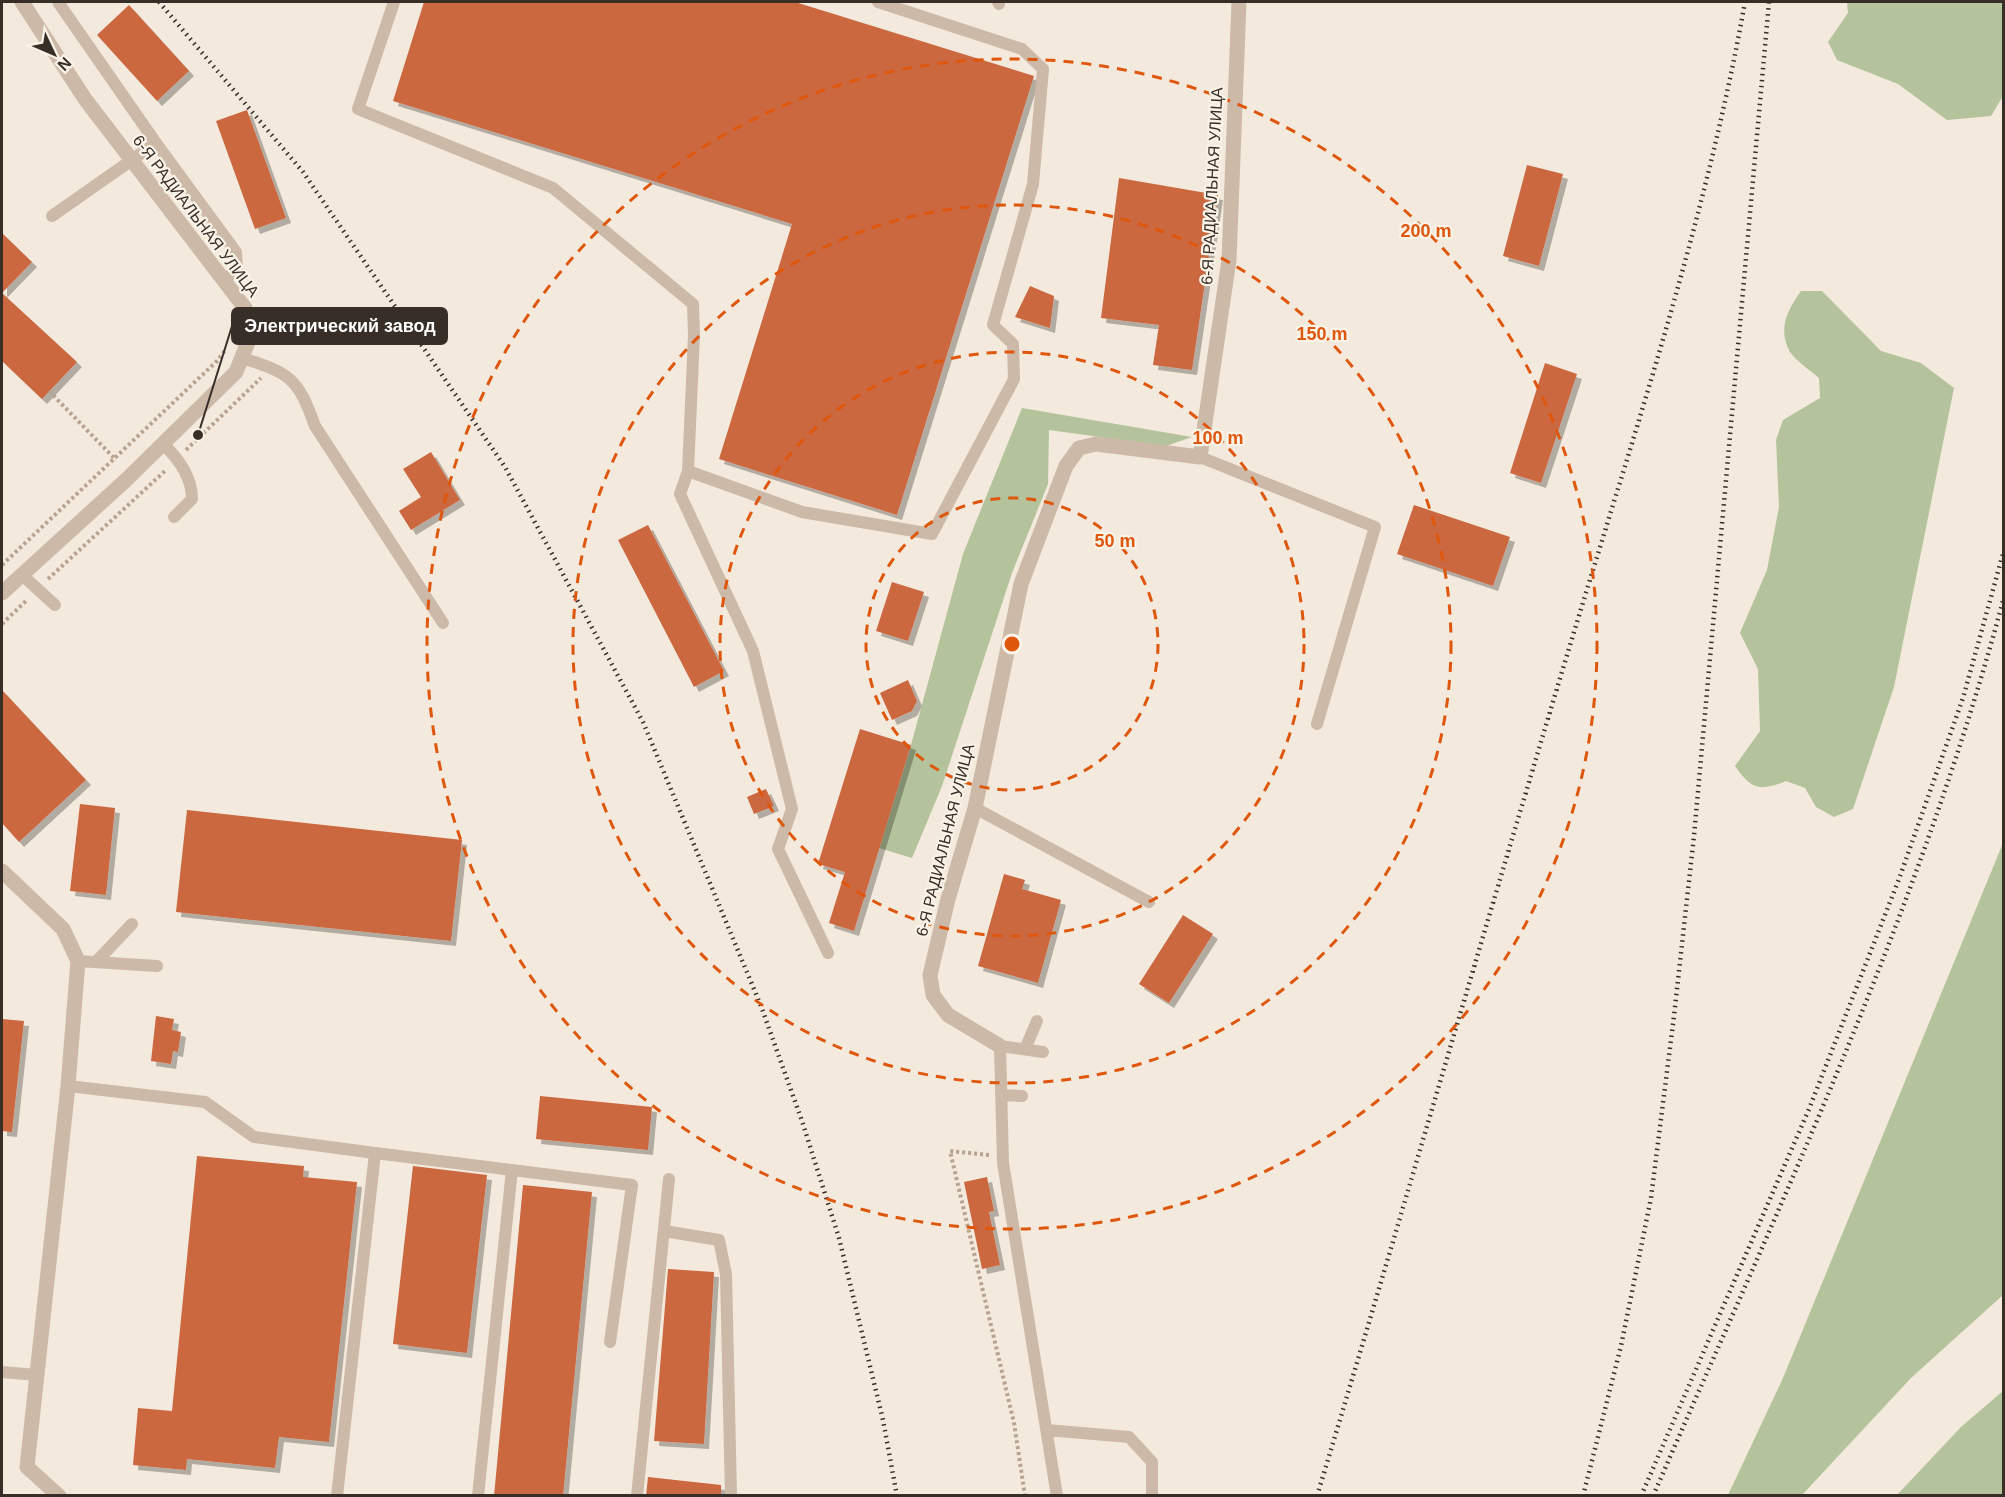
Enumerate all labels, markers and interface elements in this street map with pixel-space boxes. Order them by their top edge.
north arrow [24,24,84,84]
text: N [54,54,75,74]
street label: 6-Я РАДИАЛЬНАЯ УЛИЦА [1198,86,1226,285]
street label: 6-Я РАДИАЛЬНАЯ УЛИЦА [130,132,262,300]
text: 200 m [1400,221,1452,241]
callout: Электрический завод [232,308,447,344]
text: Электрический завод [244,316,436,336]
text: 150 m [1296,324,1348,344]
text: 100 m [1192,428,1244,448]
text: 50 m [1094,531,1136,551]
centre of rings [1002,634,1022,654]
street label: 6-Я РАДИАЛЬНАЯ УЛИЦА [913,742,977,938]

